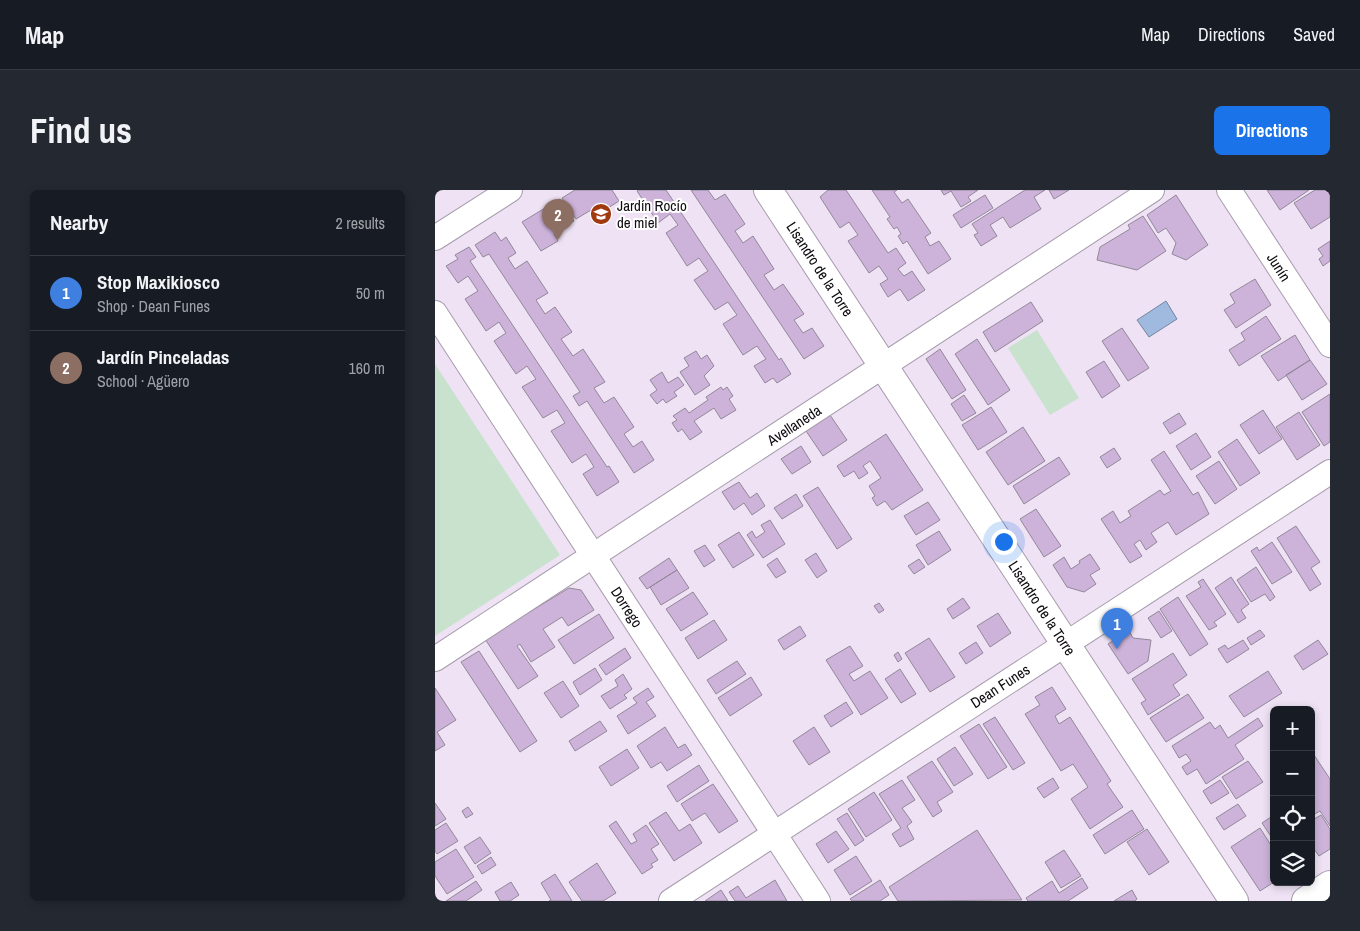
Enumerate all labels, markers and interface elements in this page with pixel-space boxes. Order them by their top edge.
text: Map [25,19,64,51]
text: Map [1141,22,1170,47]
text: Directions [1198,22,1265,47]
text: Saved [1293,22,1335,47]
button: Directions [1214,106,1330,155]
text: Find us [30,107,132,154]
place label: Jardín Rocío de miel [617,195,687,233]
pin: 2 [542,199,574,240]
school or university icon: Jardín Rocío de miel [589,202,613,226]
text: Nearby [50,208,108,237]
text: 2 results [335,212,385,234]
street label: Lisandro de la Torre [781,217,859,321]
street label: Junín [1262,249,1296,285]
text: Stop Maxikiosco [97,269,220,295]
text: 1 [62,282,70,304]
text: 50 m [356,282,385,304]
text: Shop · Dean Funes [97,295,210,317]
text: Jardín Pinceladas [97,344,230,370]
text: 2 [62,357,70,379]
text: 160 m [349,357,385,379]
text: School · Agüero [97,370,190,392]
street label: Avellaneda [762,400,825,451]
your location [991,529,1017,555]
street label: Lisandro de la Torre [1003,556,1081,660]
street label: Dorrego [606,583,648,631]
pin: 1 [1101,608,1133,649]
street label: Dean Funes [966,659,1034,713]
map controls [1270,706,1315,886]
button: + [1270,706,1315,751]
button: − [1270,751,1315,796]
button: locate [1270,796,1315,841]
button: layers [1270,841,1315,886]

